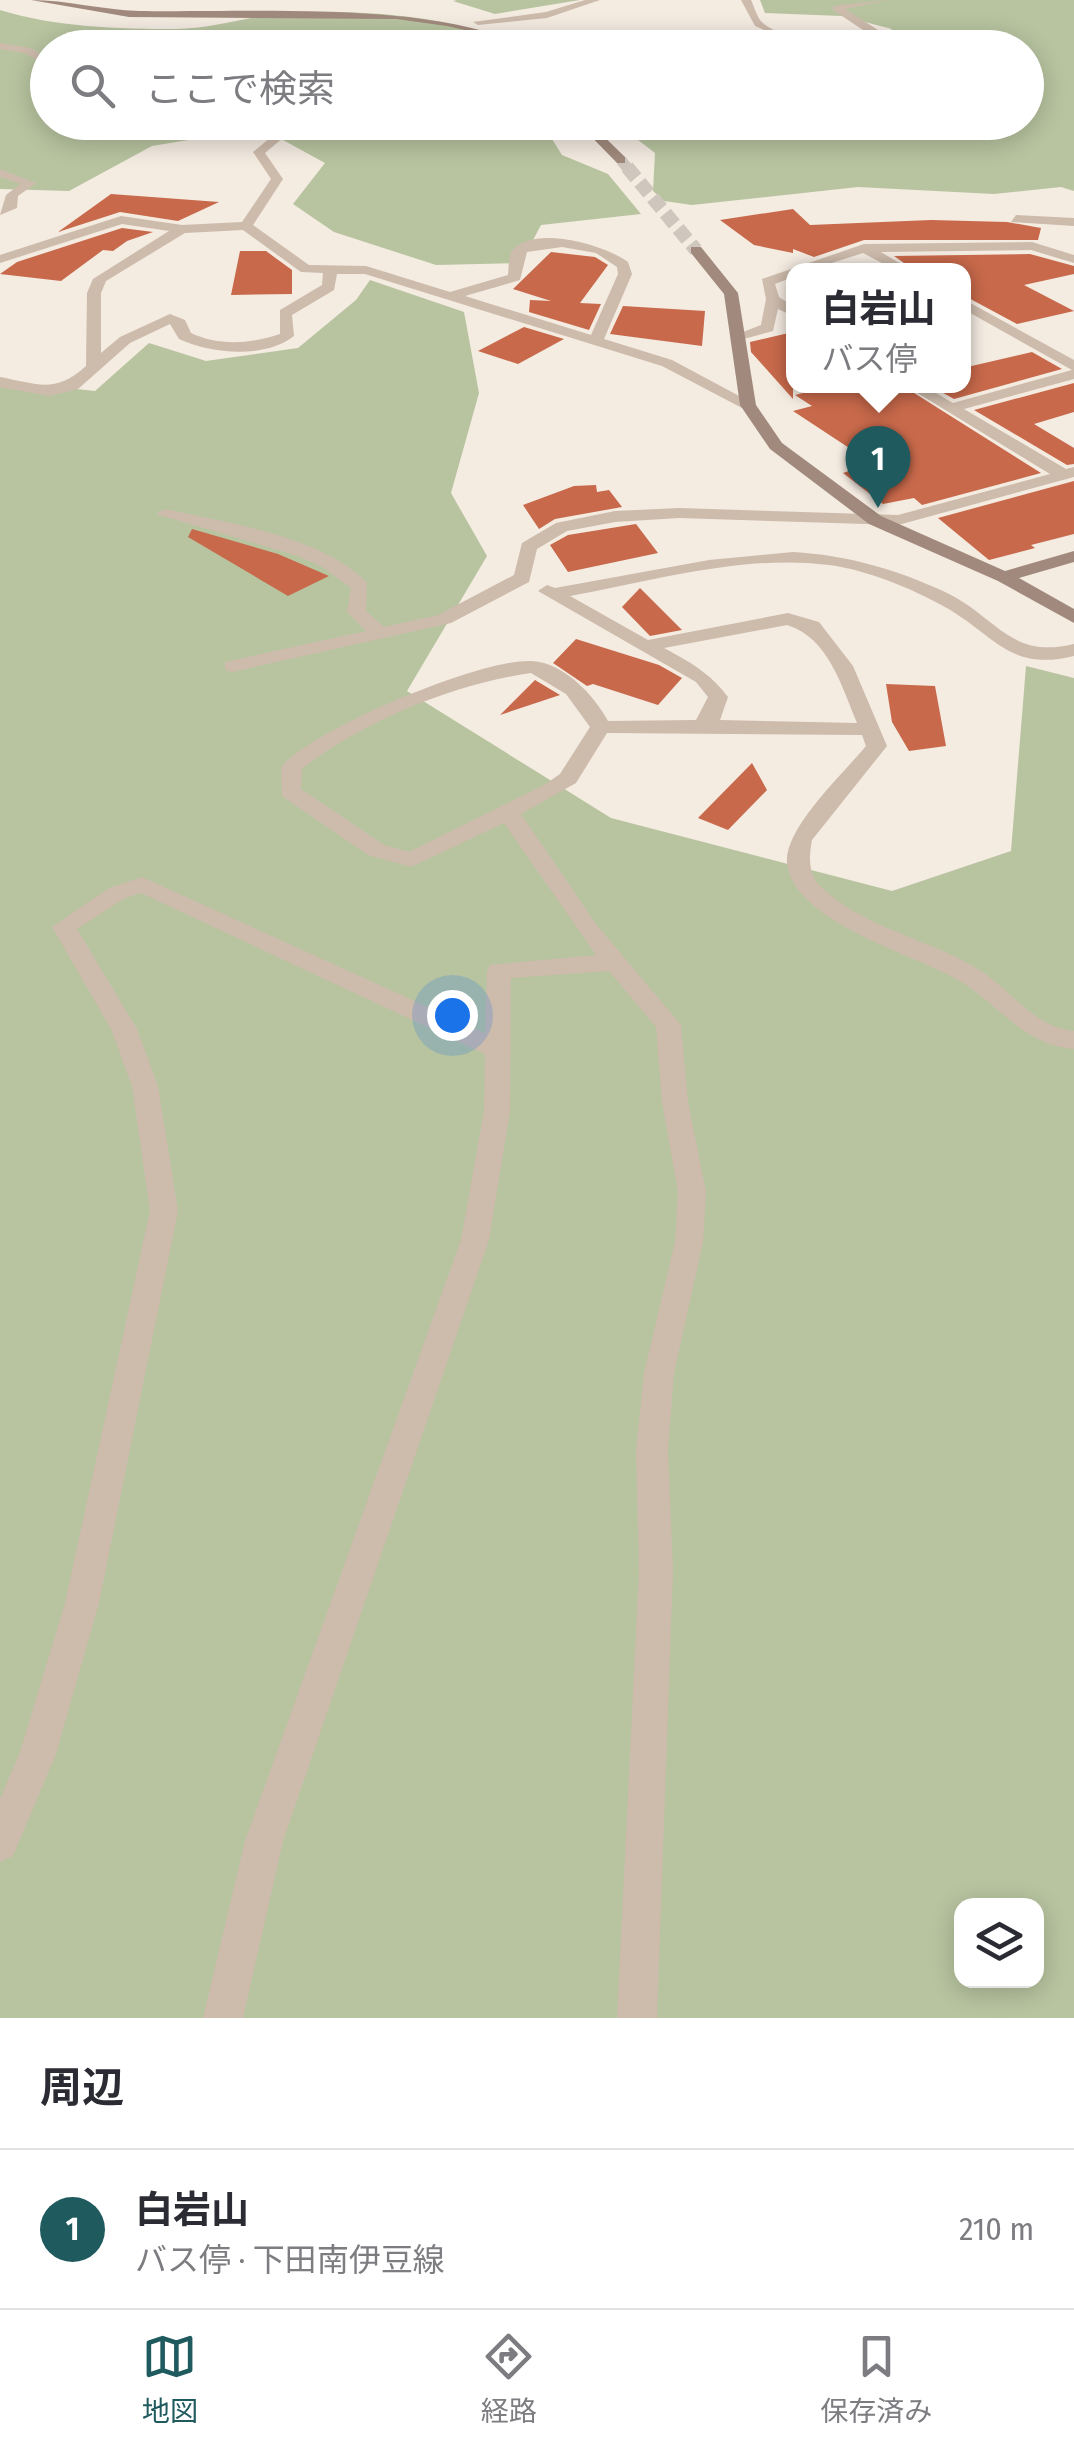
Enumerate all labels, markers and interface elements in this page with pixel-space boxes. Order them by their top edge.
search box [30,30,1044,140]
icon: search [65,58,120,113]
text: ここで検索 [145,66,335,112]
popup [786,263,971,393]
text: 白岩山 [821,286,936,332]
text: バス停 [821,340,918,378]
pin: 1 [846,426,910,508]
your location [427,990,478,1041]
map controls [954,1898,1044,1988]
button: layers [954,1898,1044,1988]
text: 周辺 [40,2063,124,2113]
text: 白岩山 [135,2187,249,2233]
text: 1 [66,2210,79,2248]
text: 210 m [959,2210,1034,2248]
text: バス停 · 下田南伊豆線 [135,2241,445,2279]
tab: 地図 [142,2329,198,2429]
tab: 経路 [481,2329,537,2429]
tab: 保存済み [820,2329,932,2429]

